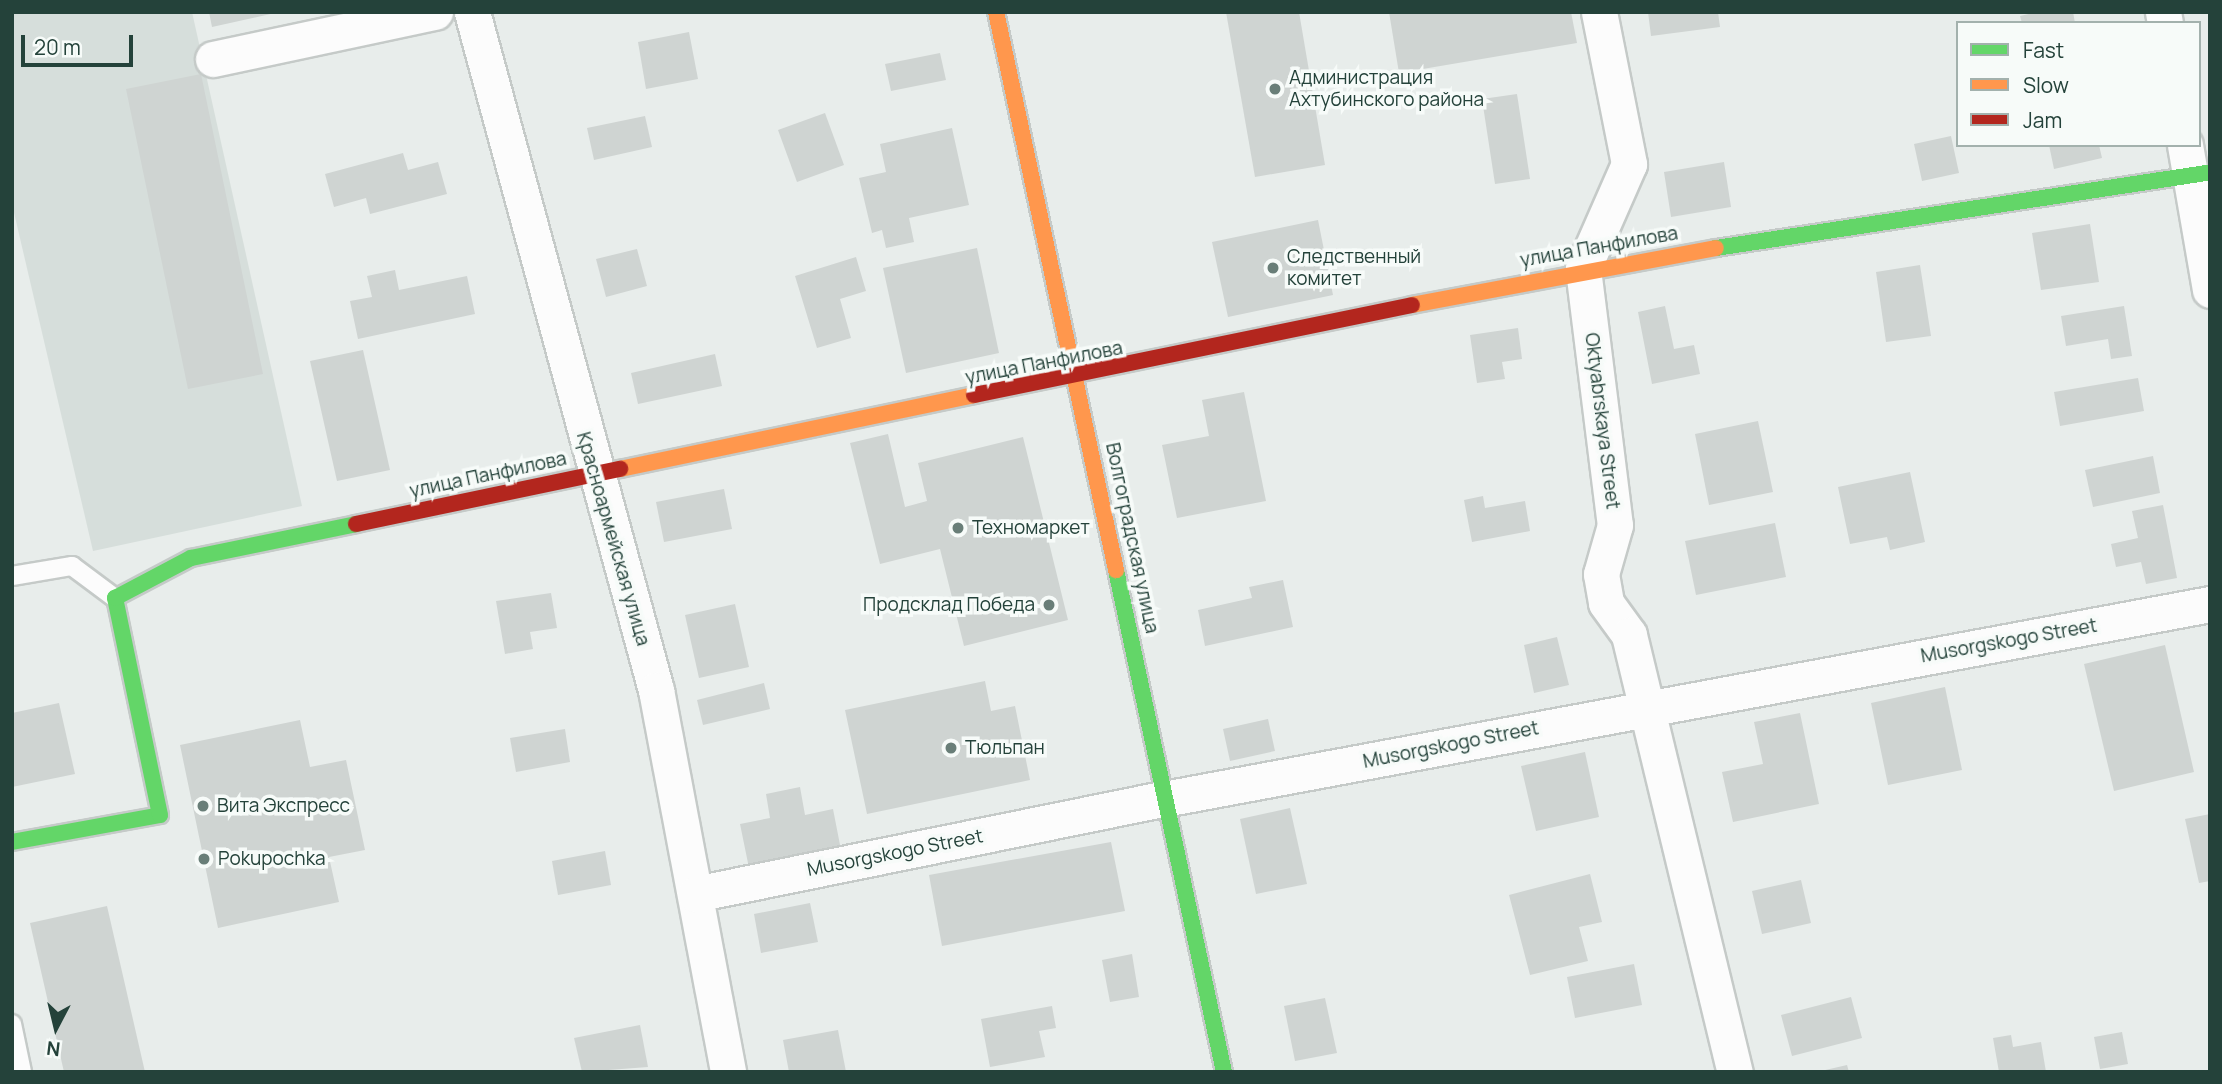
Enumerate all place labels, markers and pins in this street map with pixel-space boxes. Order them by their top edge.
place label: Администрация Ахтубинского района [1289,67,1484,111]
marker: Администрация Ахтубинского района [1267,81,1283,97]
place label: Следственный комитет [1287,246,1421,290]
marker: Следственный комитет [1265,260,1281,276]
place label: Техномаркет [972,517,1090,539]
marker: Техномаркет [950,520,966,536]
place label: Продсклад Победа [863,594,1035,616]
marker: Продсклад Победа [1041,597,1057,613]
place label: Тюльпан [965,737,1045,759]
marker: Тюльпан [943,740,959,756]
place label: Вита Экспресс [217,795,350,817]
marker: Вита Экспресс [195,798,211,814]
place label: Pokupochka [218,848,326,870]
marker: Pokupochka [196,851,212,867]

